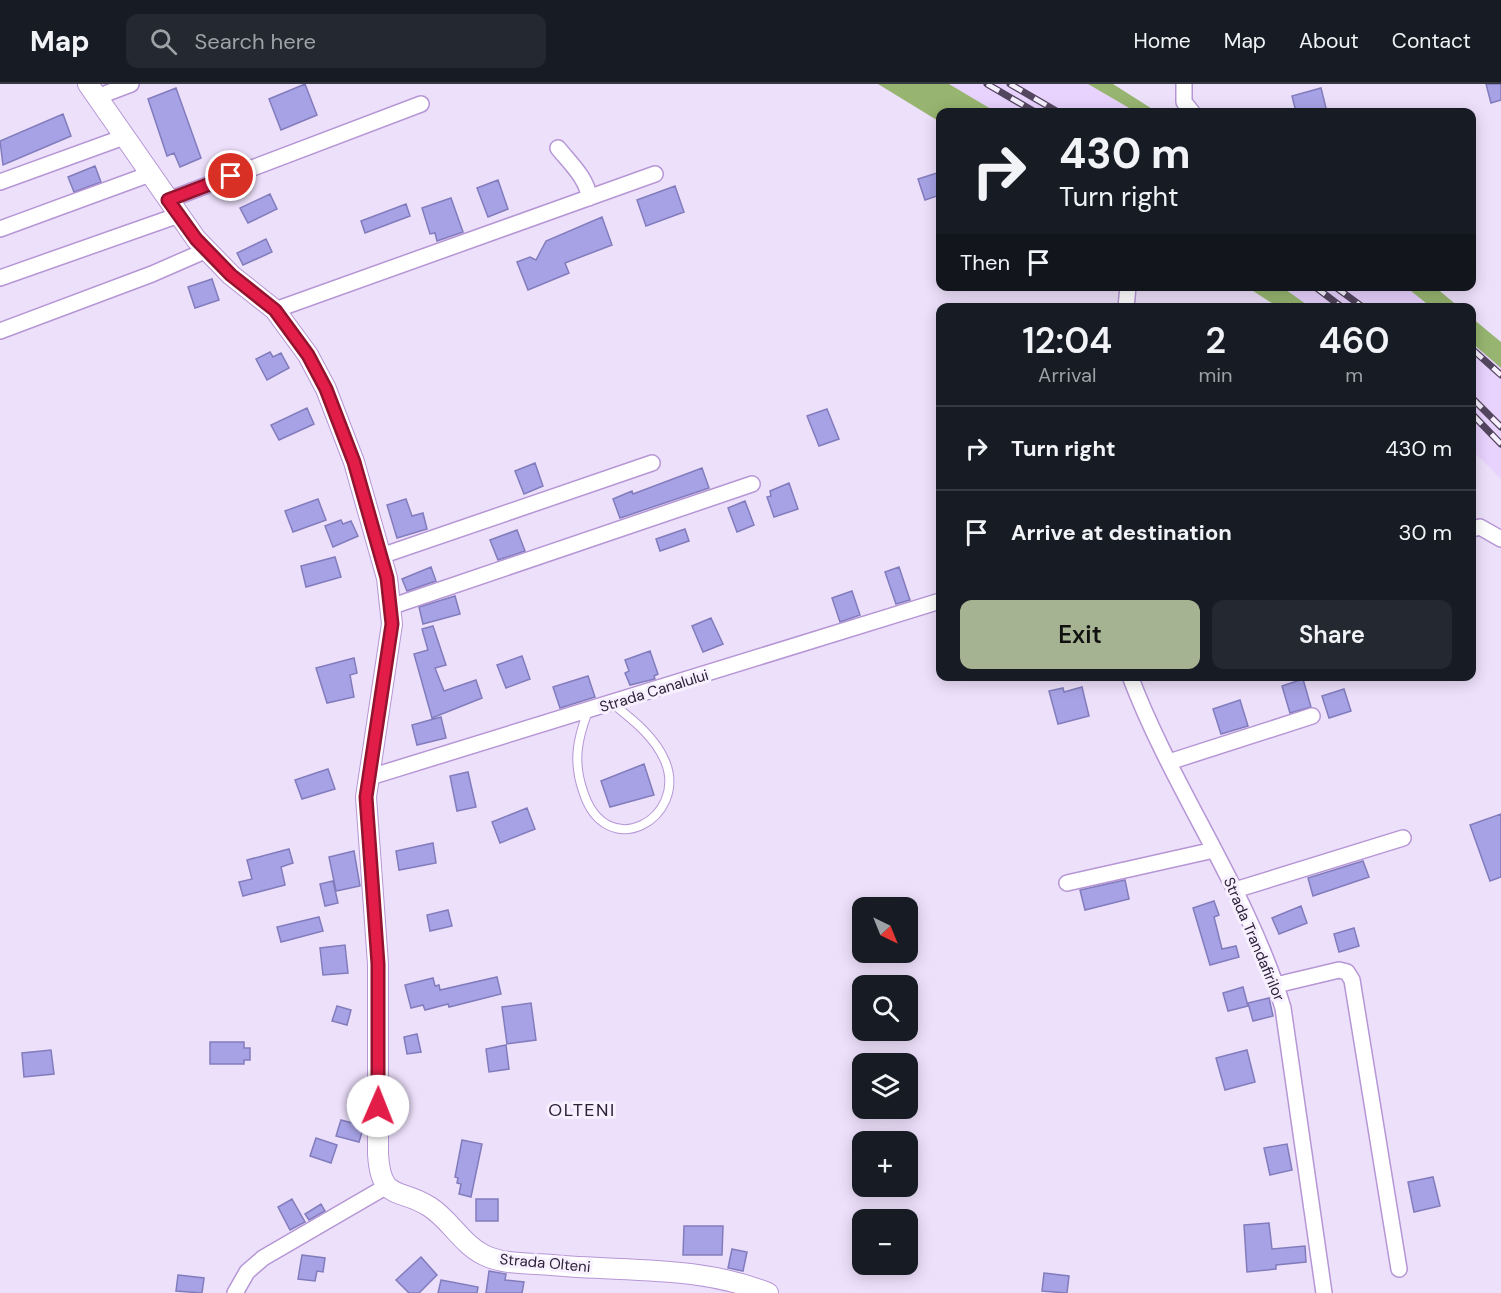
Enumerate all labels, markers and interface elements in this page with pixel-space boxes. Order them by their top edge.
search box [126,14,546,68]
text: Map [30,23,90,60]
icon: search [147,25,180,58]
text: Search here [195,27,316,56]
text: Home [1133,27,1191,55]
text: Map [1224,27,1266,55]
text: About [1299,27,1359,55]
text: Contact [1392,27,1471,55]
text: 430 m [1059,126,1191,181]
icon: right [960,132,1038,210]
pin [205,150,256,201]
icon: arrive [214,159,247,192]
text: Turn right [1059,179,1179,214]
icon: arrive [1022,246,1055,279]
text: Then [960,248,1010,277]
text: 12:04 [1022,317,1112,364]
text: 2 [1205,317,1226,364]
text: 460 [1319,317,1390,364]
text: Arrival [1038,362,1096,388]
text: min [1198,362,1233,388]
text: m [1345,362,1363,388]
icon: right [960,432,993,465]
text: Turn right [1011,434,1116,463]
text: 430 m [1385,434,1452,463]
icon: arrive [960,516,993,549]
text: Arrive at destination [1011,518,1232,547]
text: 30 m [1398,518,1452,547]
button: Exit [960,600,1200,669]
button: Share [1212,600,1452,669]
street label: Strada Canalului [597,665,711,717]
street label: Strada Trandafirilor [1219,874,1289,1004]
north arrow [852,897,918,963]
map controls [852,897,918,1275]
button: search [852,975,918,1041]
button: layers [852,1053,918,1119]
position arrow [346,1074,410,1138]
district label: OLTENI [548,1098,616,1122]
button: + [852,1131,918,1197]
button: − [852,1209,918,1275]
street label: Strada Olteni [499,1249,591,1277]

